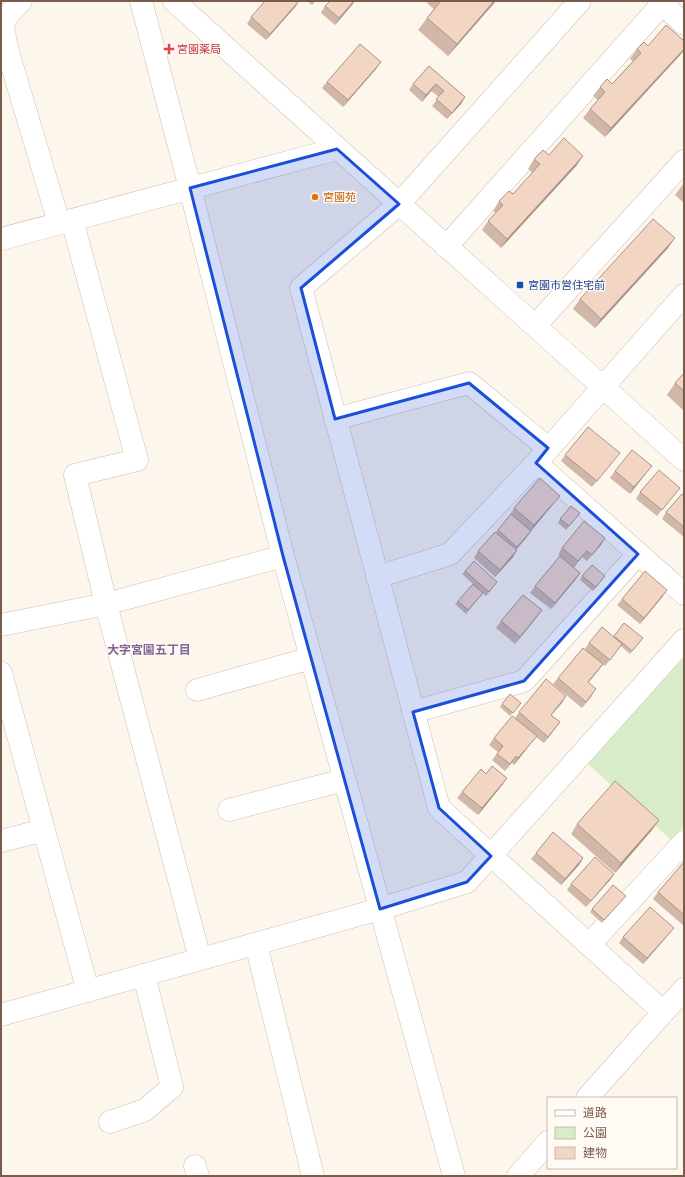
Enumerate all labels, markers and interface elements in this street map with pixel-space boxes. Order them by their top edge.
place label: 宮園薬局 [177,43,221,56]
marker: 宮園薬局 [164,44,174,54]
place label: 宮園苑 [323,191,356,204]
marker: 宮園苑 [310,192,320,202]
place label: 宮園市営住宅前 [528,279,605,292]
marker: 宮園市営住宅前 [515,280,525,290]
district label: 大字宮園五丁目 [107,643,191,657]
legend [547,1097,677,1169]
text: 道路 [583,1106,607,1120]
text: 公園 [583,1126,607,1140]
text: 建物 [583,1146,607,1160]

